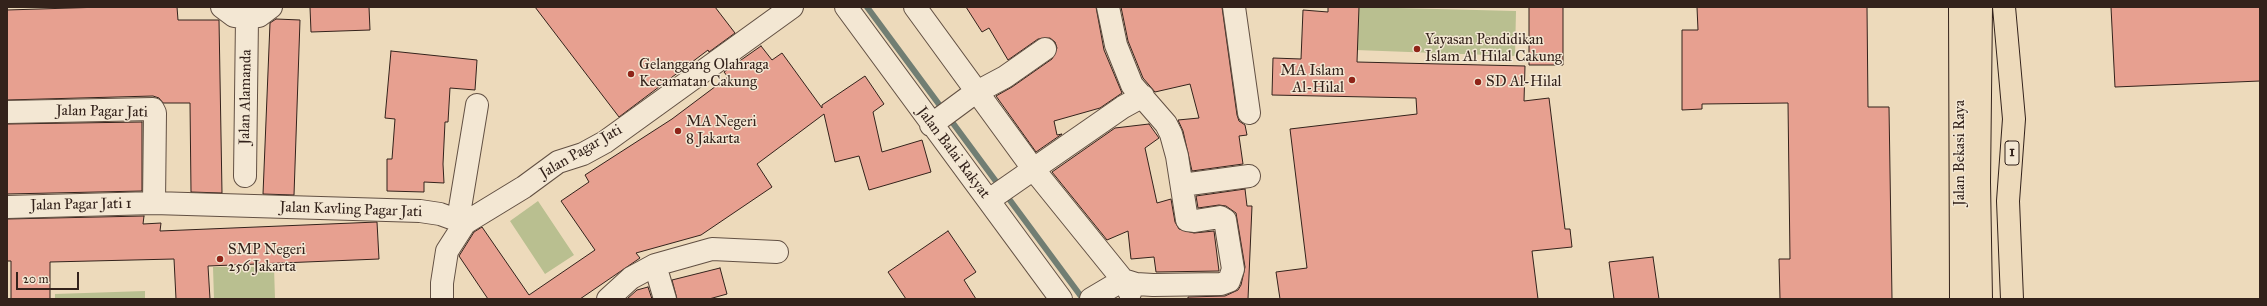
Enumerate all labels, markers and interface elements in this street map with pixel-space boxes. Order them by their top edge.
place label: Yayasan Pendidikan Islam Al Hilal Cakung [1425,31,1562,66]
marker: Yayasan Pendidikan Islam Al Hilal Cakung [1412,44,1422,54]
street label: Jalan Alamanda [236,49,256,145]
place label: Gelanggang Olahraga Kecamatan Cakung [639,56,769,91]
place label: MA Islam Al-Hilal [1280,62,1344,97]
marker: Gelanggang Olahraga Kecamatan Cakung [626,69,636,79]
place label: SD Al-Hilal [1486,73,1562,91]
marker: MA Islam Al-Hilal [1347,75,1357,85]
marker: SD Al-Hilal [1473,77,1483,87]
street label: Jalan Bekasi Raya [1951,100,1969,206]
street label: Jalan Pagar Jati [56,102,148,122]
street label: Jalan Balai Rakyat [913,104,993,202]
place label: MA Negeri 8 Jakarta [686,113,757,148]
street label: Jalan Pagar Jati [537,121,625,183]
marker: MA Negeri 8 Jakarta [673,126,683,136]
road number: 1 [2005,141,2019,165]
street label: Jalan Pagar Jati 1 [30,195,132,215]
street label: Jalan Kavling Pagar Jati [279,199,423,221]
place label: SMP Negeri 256 Jakarta [228,241,306,276]
marker: SMP Negeri 256 Jakarta [215,254,225,264]
scale bar [18,264,81,290]
text: 20 m [23,272,49,286]

